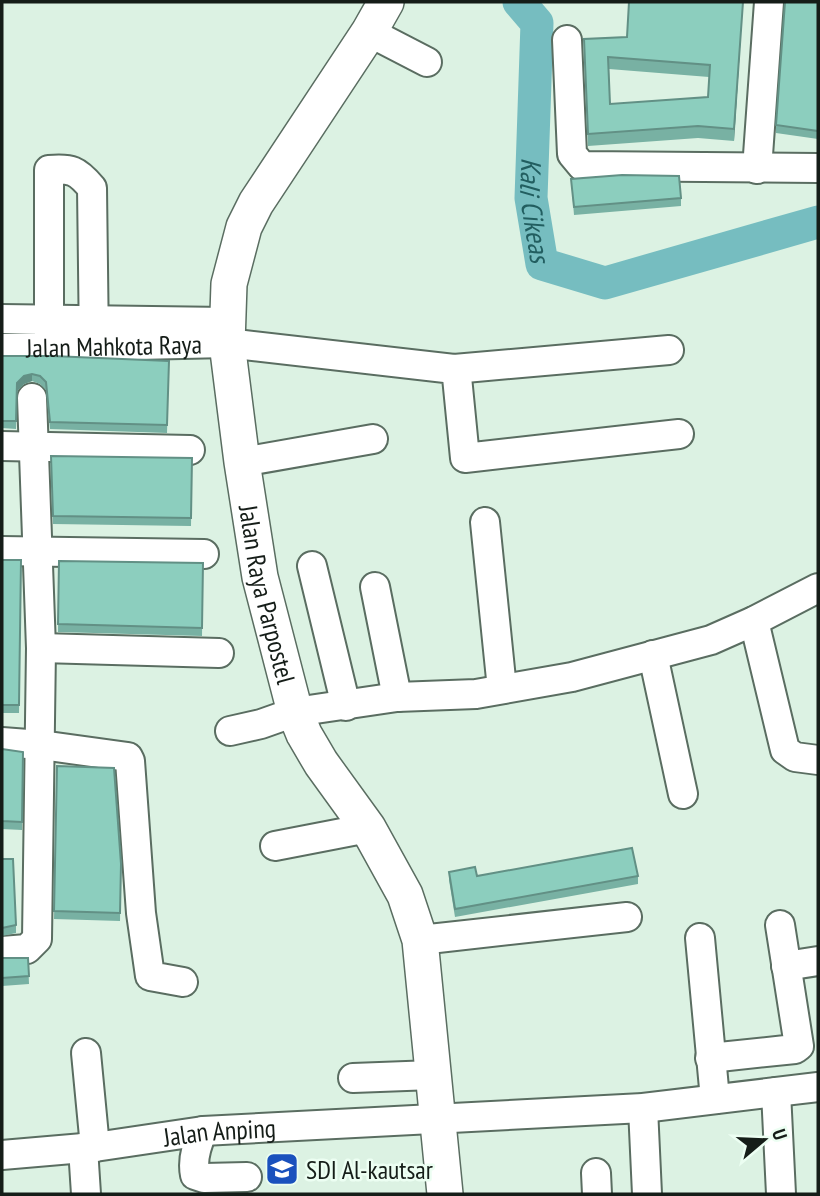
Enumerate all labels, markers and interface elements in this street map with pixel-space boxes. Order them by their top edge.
water label: Kali Cikeas [512,157,560,267]
street label: Jalan Mahkota Raya [25,327,202,364]
street label: Jalan Raya Parpostel [232,502,303,687]
north arrow [729,1105,799,1175]
street label: Jalan Anping [160,1111,277,1153]
text: U [767,1126,793,1143]
school or university icon: SDI Al-kautsar [263,1150,301,1188]
place label: SDI Al-kautsar [306,1153,433,1186]

